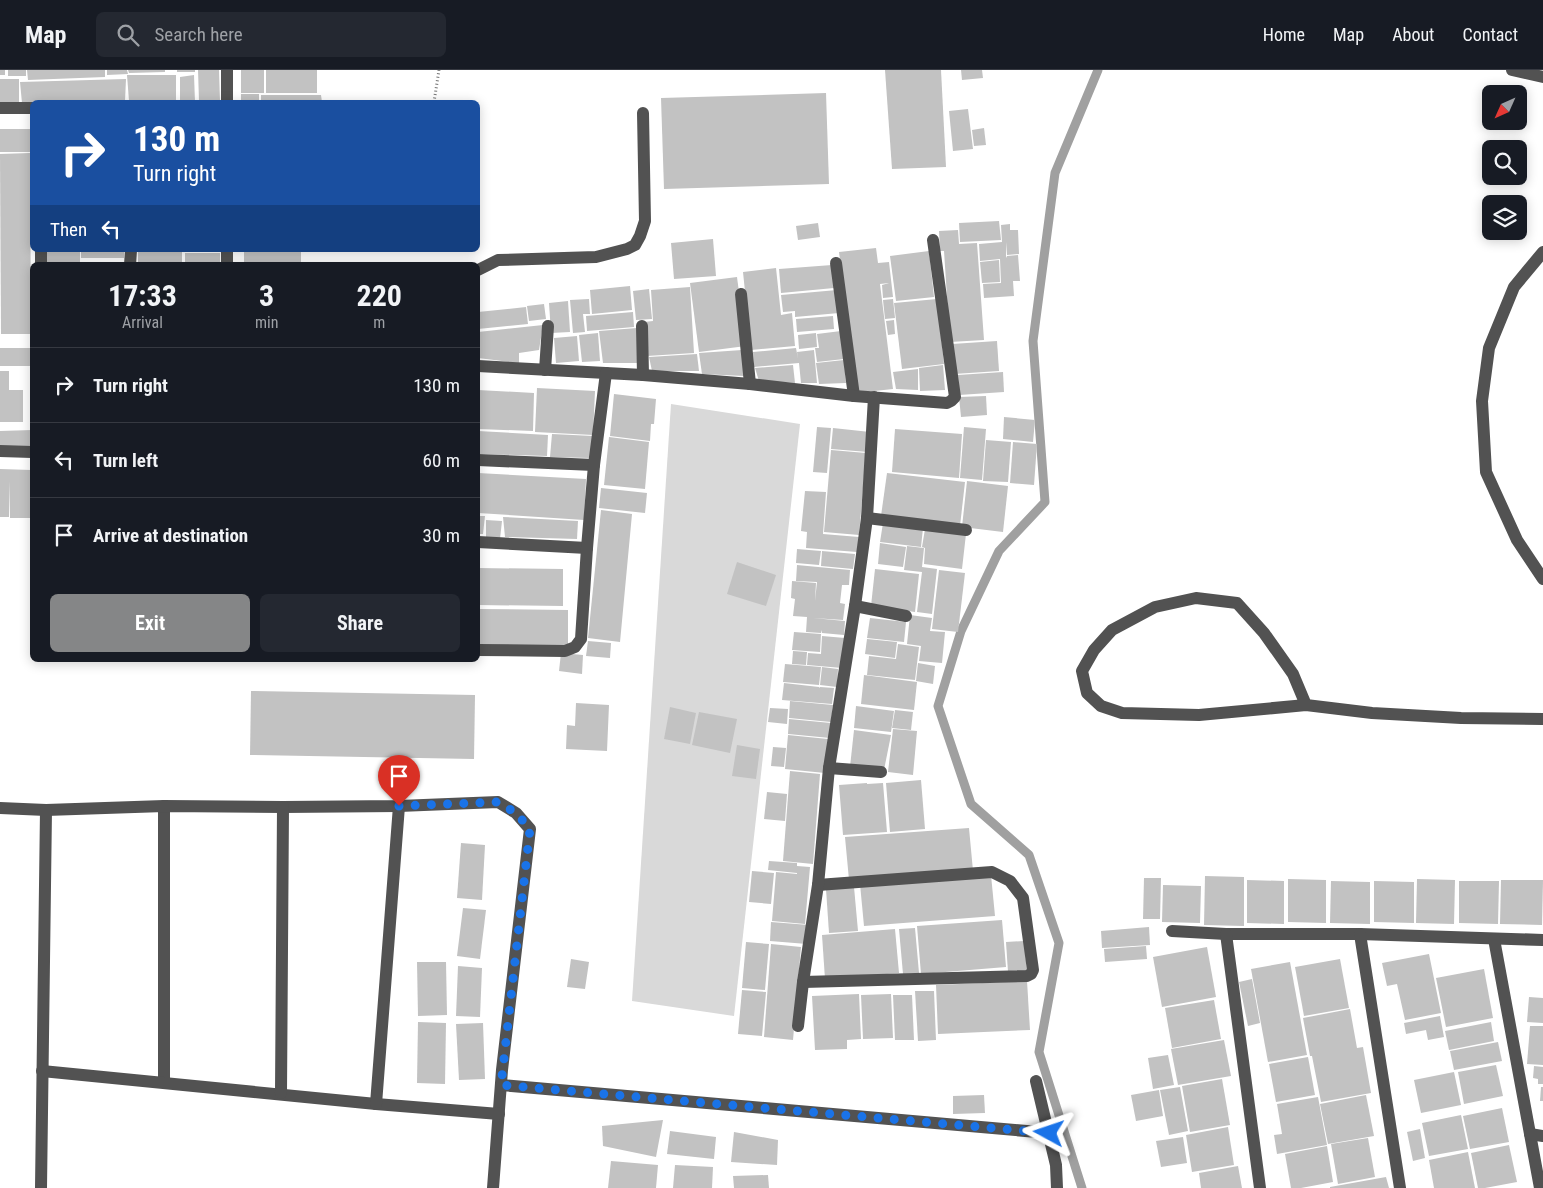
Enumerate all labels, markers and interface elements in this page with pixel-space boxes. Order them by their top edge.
search box [96,12,446,57]
text: Map [25,21,66,49]
icon: search [114,21,142,49]
text: Search here [154,23,243,46]
text: Home [1263,24,1305,45]
text: Map [1333,24,1364,45]
text: About [1392,24,1434,45]
text: Contact [1462,24,1518,45]
north arrow [1482,85,1528,130]
map controls [1482,85,1527,240]
text: 130 m [133,119,220,160]
icon: right [50,120,115,185]
button: search [1482,140,1527,185]
text: Turn right [133,161,216,186]
button: layers [1482,195,1527,240]
icon: left [97,215,125,243]
text: Then [50,218,87,241]
text: 17:33 [108,278,177,313]
text: 3 [259,278,274,313]
text: 220 [356,278,402,313]
text: Arrival [122,313,163,332]
text: min [255,313,278,332]
text: m [373,313,385,332]
icon: right [50,371,78,399]
text: Turn right [93,374,168,397]
text: 130 m [413,374,460,397]
icon: left [50,446,78,474]
text: Turn left [93,449,158,472]
text: 60 m [423,449,460,472]
icon: arrive [50,521,78,549]
text: Arrive at destination [93,524,248,547]
text: 30 m [423,524,460,547]
button: Exit [50,594,250,652]
button: Share [260,594,460,652]
pin [378,755,420,806]
icon: arrive [385,762,413,790]
position arrow [1022,1106,1074,1158]

